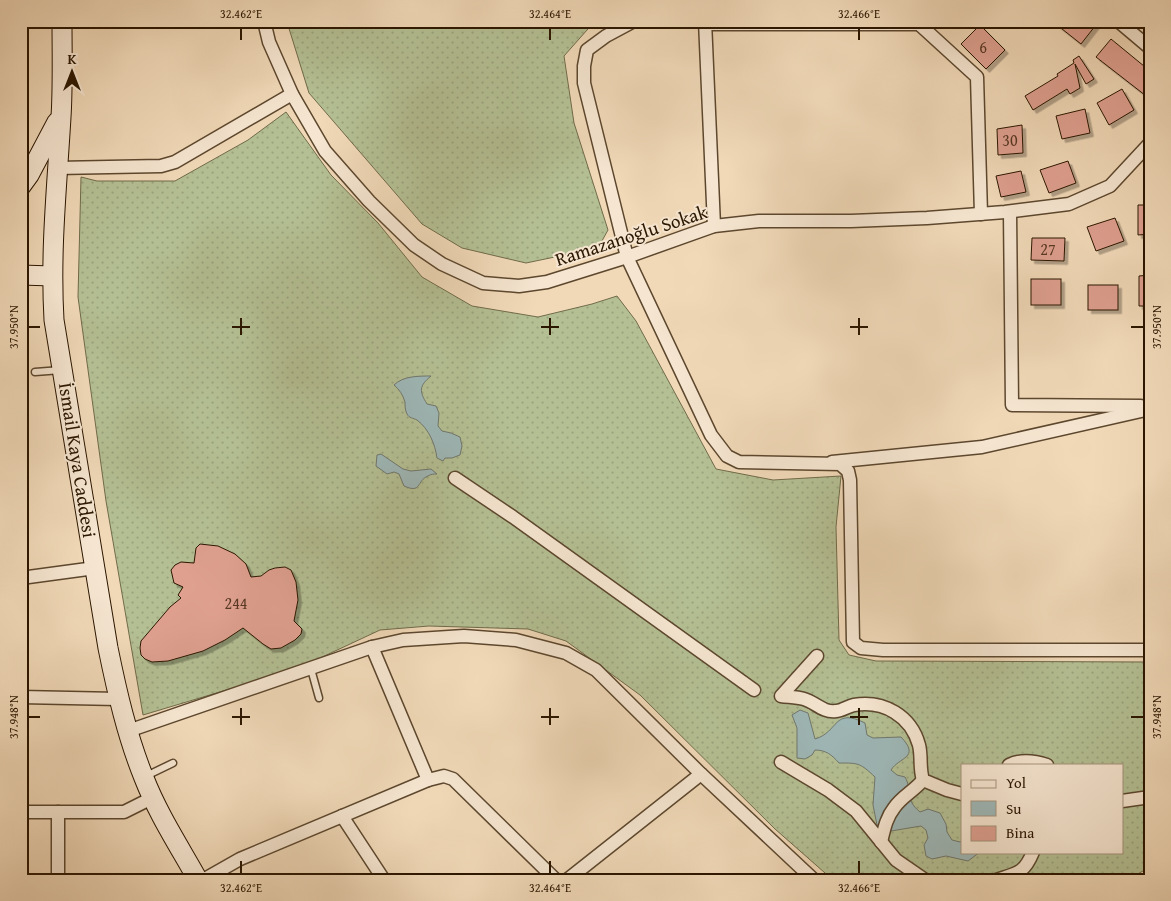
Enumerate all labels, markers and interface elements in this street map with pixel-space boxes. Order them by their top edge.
text: 32.462°E [220,5,262,22]
text: 32.464°E [529,5,571,22]
text: 32.466°E [838,5,880,22]
house number: 6 [979,35,987,59]
north arrow [48,48,98,98]
text: K [68,49,77,69]
house number: 30 [1002,128,1018,152]
street label: Ramazanoğlu Sokak [551,197,711,273]
house number: 27 [1040,237,1056,261]
text: 37.950°N [5,305,22,349]
text: 37.950°N [1148,305,1165,349]
street label: İsmail Kaya Caddesi [52,380,104,540]
house number: 244 [224,591,248,615]
text: 37.948°N [5,695,22,739]
text: 37.948°N [1148,695,1165,739]
legend [961,764,1124,854]
text: Yol [1006,772,1026,793]
text: Su [1006,798,1022,819]
text: Bina [1006,822,1034,843]
text: 32.462°E [220,879,262,896]
text: 32.464°E [529,879,571,896]
text: 32.466°E [838,879,880,896]

